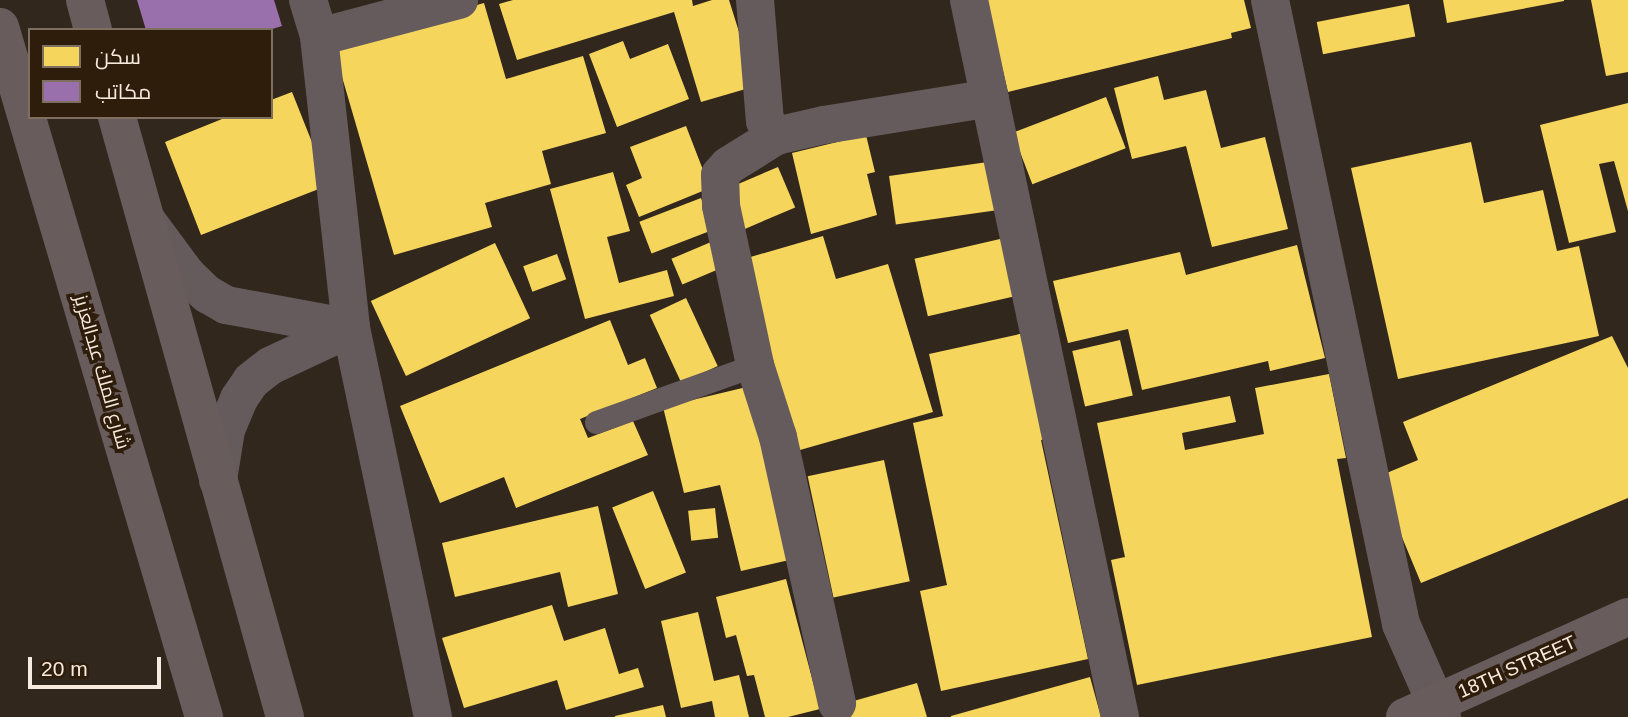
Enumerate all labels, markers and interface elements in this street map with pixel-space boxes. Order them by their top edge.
legend [28,28,273,119]
text: سكن [95,45,141,68]
text: مكاتب [95,80,151,103]
street label: شارع الملك عبدالعزيز [69,292,135,452]
street label: 18TH STREET [1454,631,1580,703]
scale bar [32,644,164,688]
text: 20 m [41,657,88,680]

